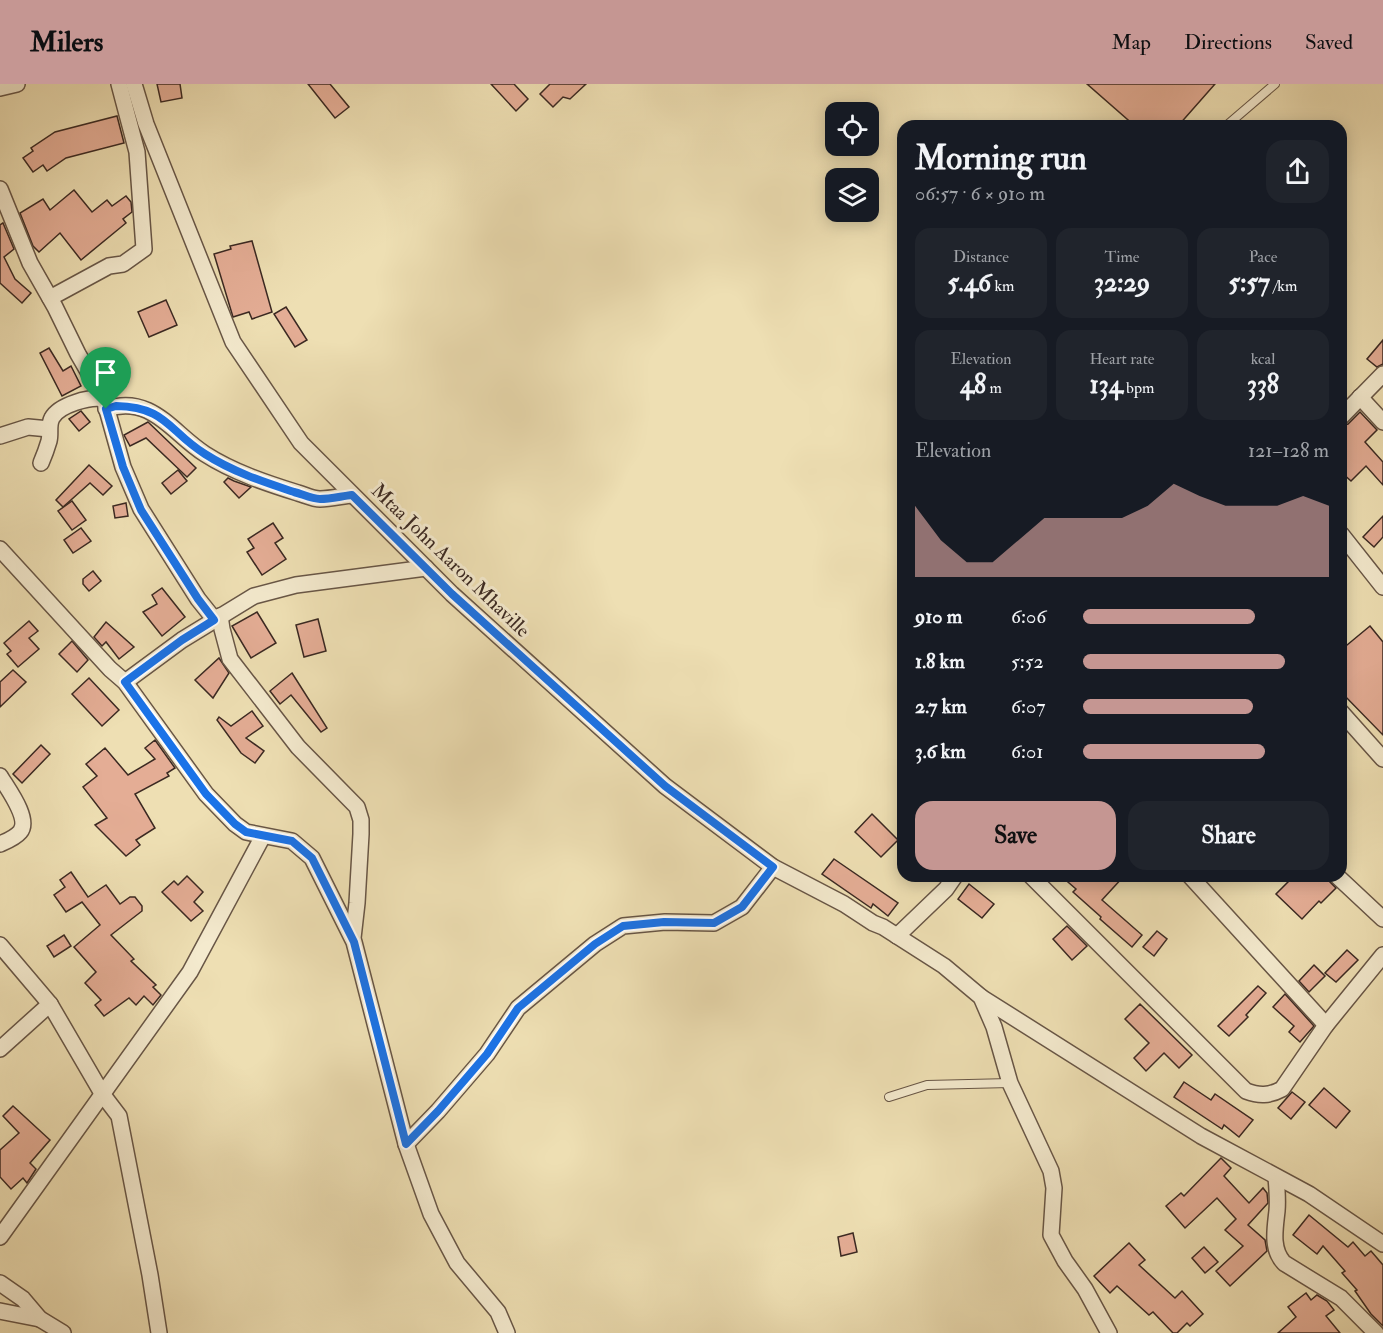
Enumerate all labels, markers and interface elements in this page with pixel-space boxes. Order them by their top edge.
text: Milers [30,25,103,60]
text: Map [1111,29,1151,56]
text: Directions [1184,29,1272,56]
text: Saved [1305,29,1353,56]
map controls [825,102,879,222]
button: locate [825,102,879,156]
text: Morning run [915,138,1087,179]
button: share [1266,140,1329,203]
button: layers [825,168,879,222]
text: 06:57 · 6 × 910 m [915,181,1045,206]
text: Distance [953,247,1009,267]
text: Time [1105,247,1139,267]
text: Pace [1249,247,1277,267]
text: 5.46 [948,267,991,299]
text: 32:29 [1094,267,1150,299]
text: 5:57 [1229,267,1270,299]
text: km [991,276,1014,296]
text: /km [1270,276,1297,296]
pin [80,347,131,409]
text: Elevation [951,349,1011,369]
text: Heart rate [1089,349,1155,369]
text: kcal [1251,349,1275,369]
icon: arrive [89,356,122,389]
text: 48 [960,369,986,401]
text: 134 [1090,369,1123,401]
text: 338 [1247,369,1279,401]
text: m [986,378,1002,398]
text: bpm [1123,378,1154,398]
text: Elevation [915,438,991,463]
text: 121–128 m [1248,438,1329,463]
street label: Mtaa John Aaron Mhaville [366,478,535,643]
text: 910 m [915,604,962,629]
text: 6:06 [1011,604,1046,629]
text: 1.8 km [915,649,965,674]
text: 5:52 [1011,649,1044,674]
text: 2.7 km [915,694,967,719]
text: 6:07 [1011,694,1045,719]
text: 3.6 km [915,739,966,764]
text: 6:01 [1011,739,1043,764]
button: Save [915,801,1116,870]
button: Share [1128,801,1329,870]

